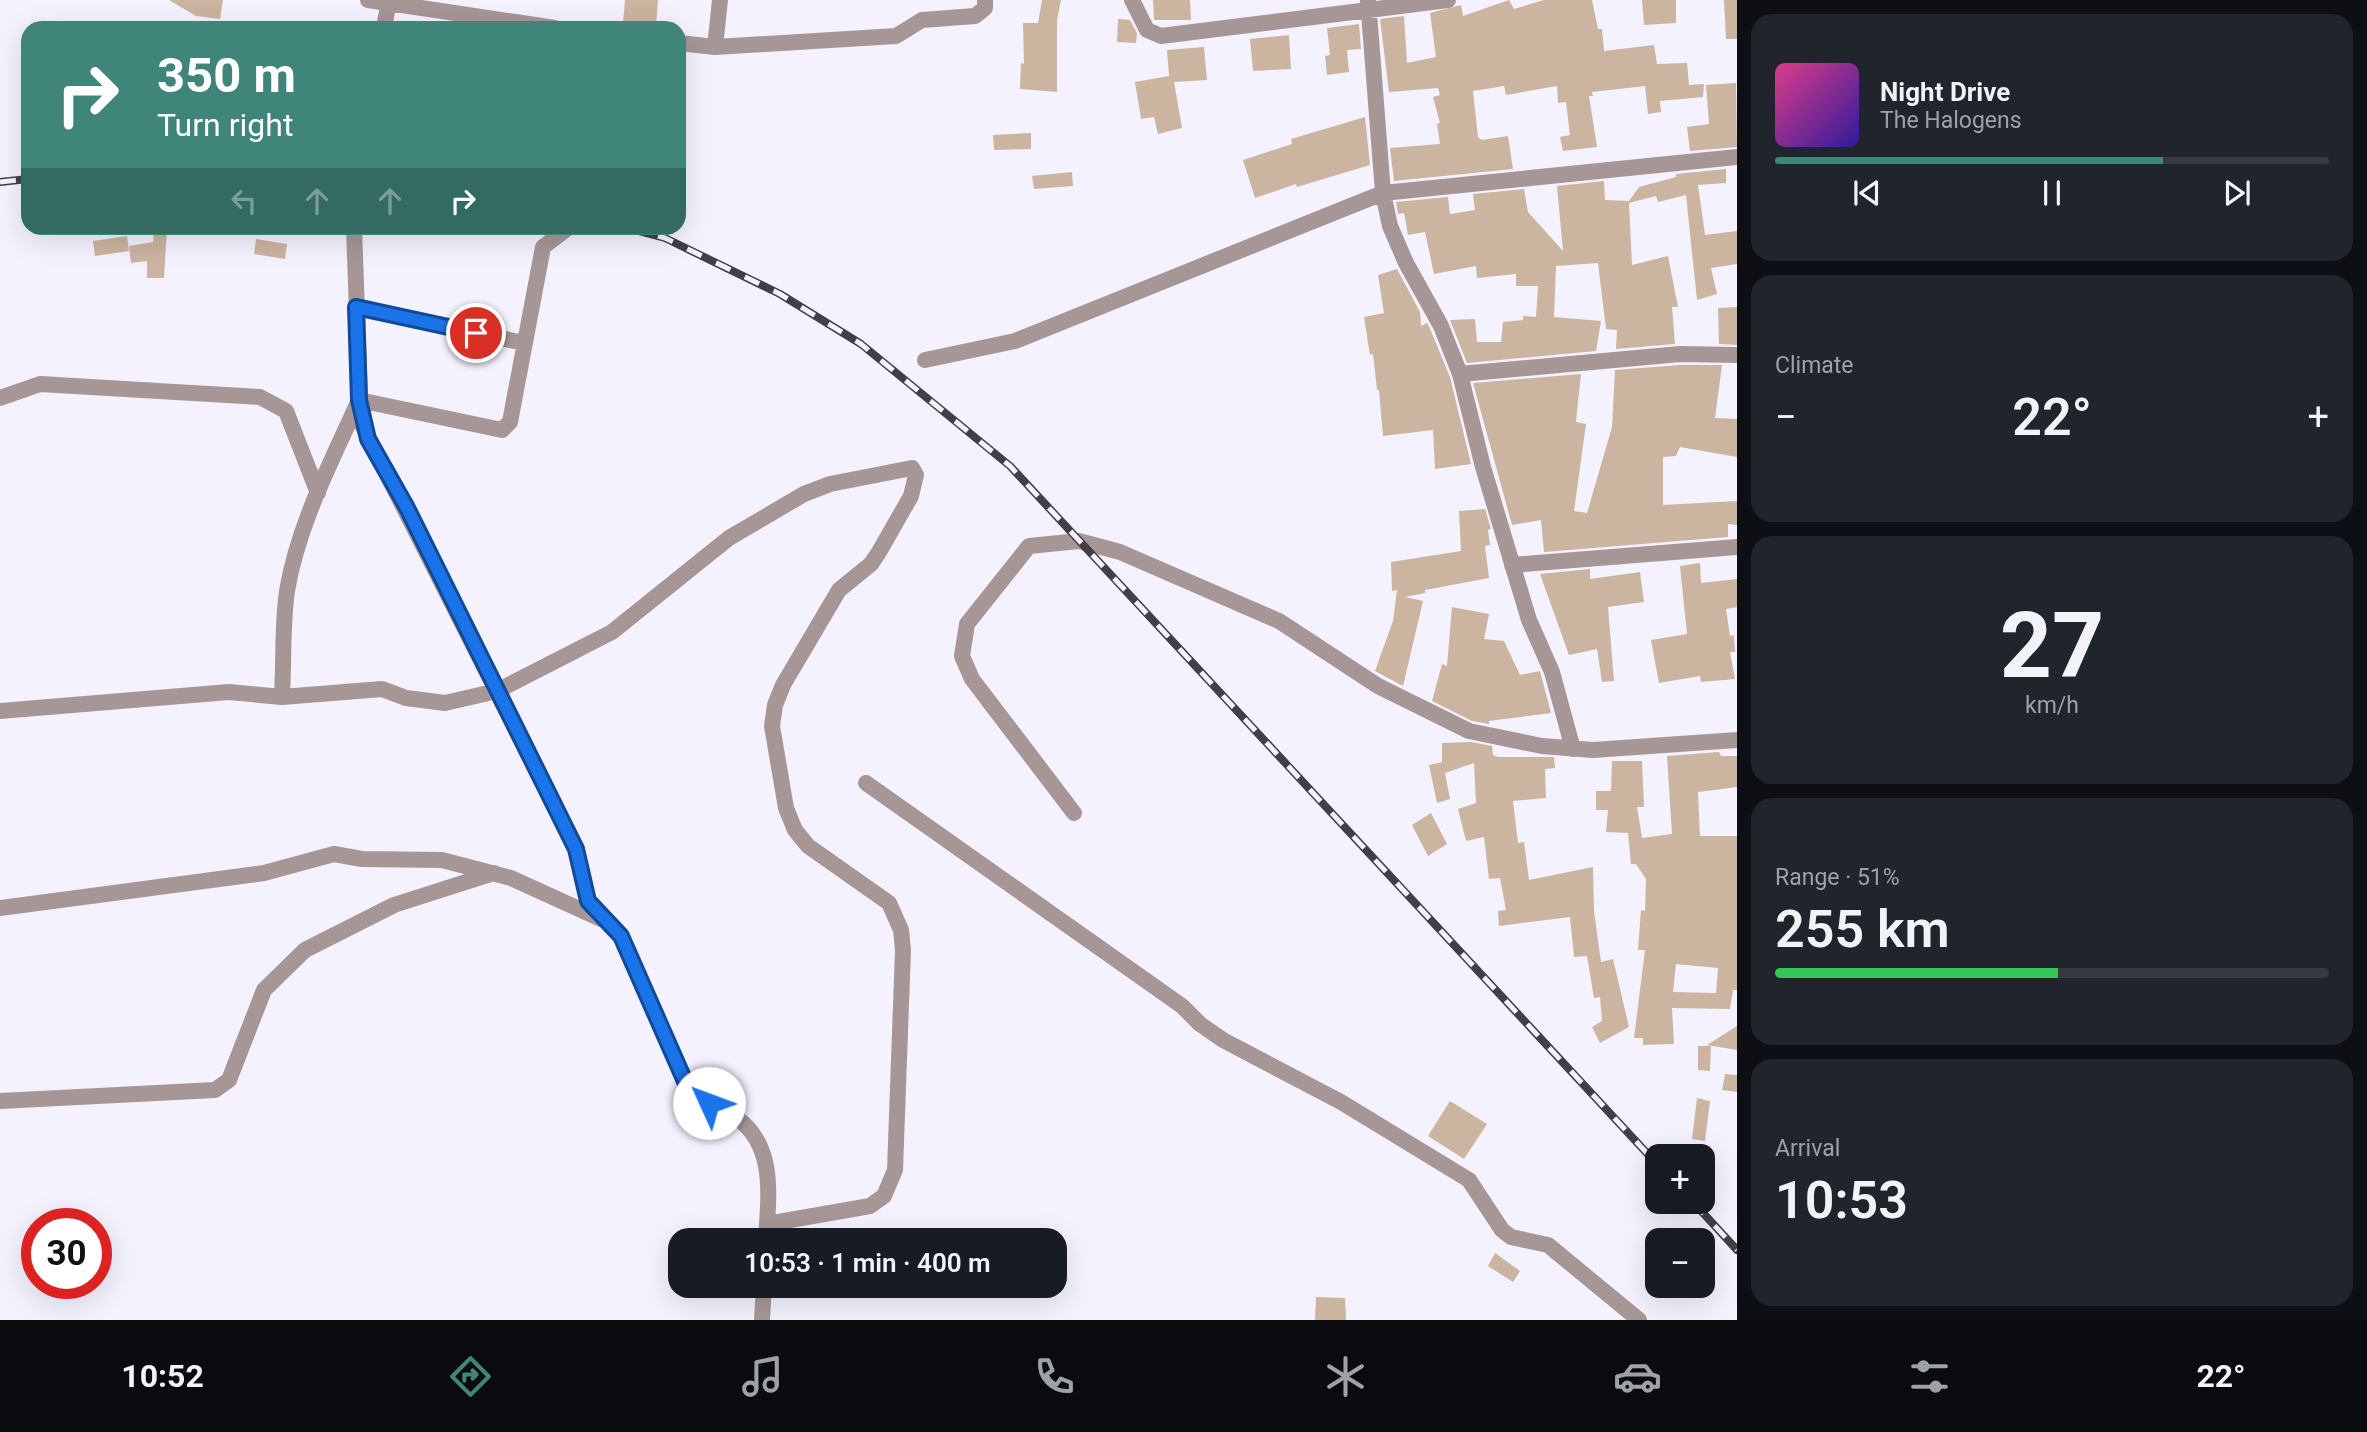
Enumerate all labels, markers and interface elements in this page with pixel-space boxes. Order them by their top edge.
text: 350 m [157,47,296,104]
icon: right [42,49,133,140]
text: Night Drive [1880,77,2010,107]
text: Turn right [157,106,293,144]
text: The Halogens [1880,107,2022,134]
icon: previous [1848,174,1886,212]
icon: pause [2033,174,2071,212]
icon: next [2218,174,2256,212]
icon: left [225,182,263,220]
icon: ahead [298,182,336,220]
icon: ahead [371,182,409,220]
icon: right [444,182,482,220]
pin [446,303,506,363]
icon: arrive [457,314,495,352]
text: Climate [1775,352,1854,379]
text: 22° [2012,387,2092,448]
text: − [1775,395,1797,439]
text: + [2307,395,2329,439]
text: 27 [2000,593,2104,699]
text: km/h [2025,692,2079,719]
text: Range · 51% [1775,864,1900,891]
text: 255 km [1775,899,1950,960]
position arrow [672,1066,746,1140]
text: Arrival [1775,1135,1840,1162]
map controls [1645,1144,1715,1298]
button: + [1645,1144,1715,1214]
text: 10:53 [1775,1170,1908,1231]
speed limit sign: 30 [21,1208,112,1299]
button: − [1645,1228,1715,1298]
text: 10:53 · 1 min · 400 m [744,1248,991,1278]
icon: directions [446,1352,495,1401]
icon: music [738,1352,787,1401]
icon: phone [1030,1352,1079,1401]
icon: climate [1321,1352,1370,1401]
icon: car [1613,1352,1662,1401]
icon: filters [1905,1352,1954,1401]
text: 10:52 [121,1357,204,1395]
text: 22° [2196,1357,2246,1395]

